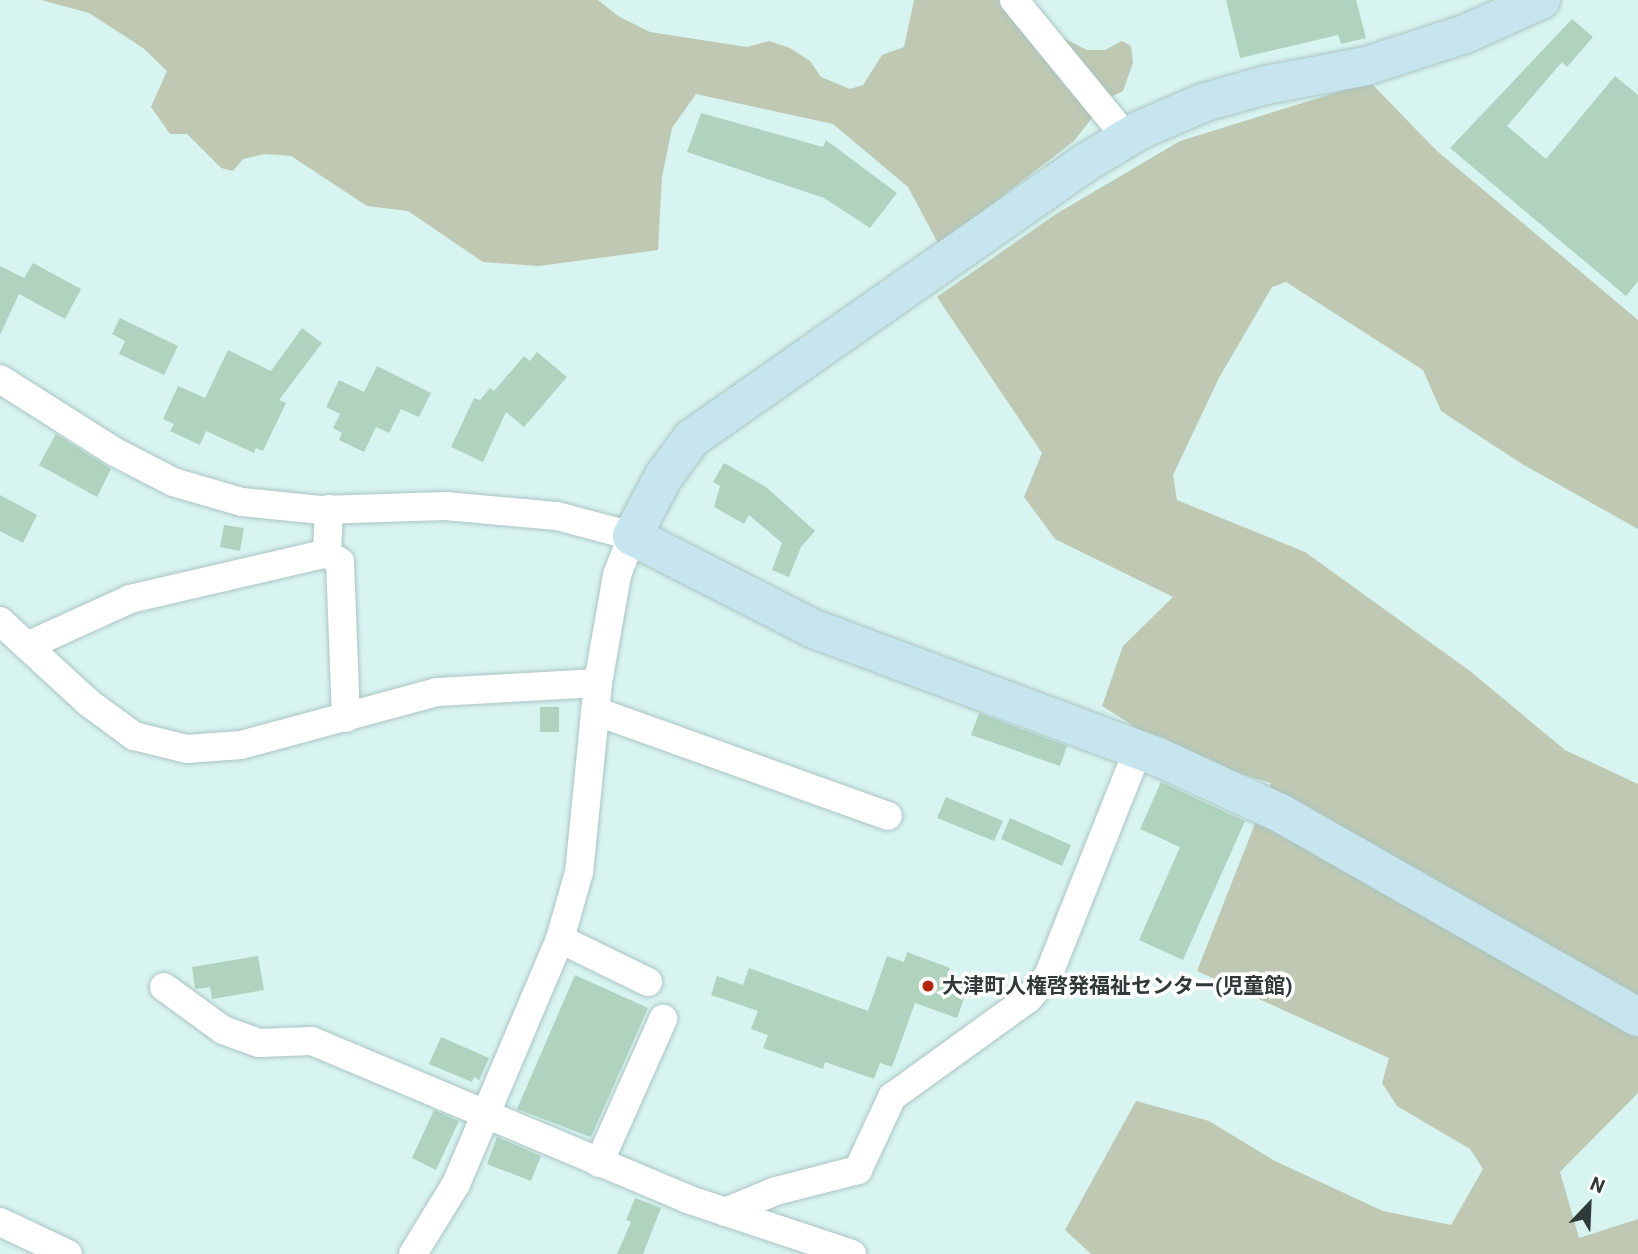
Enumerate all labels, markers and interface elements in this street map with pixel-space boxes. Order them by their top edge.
place label: 大津町人権啓発福祉センター(児童館) [942,973,1293,999]
marker: 大津町人権啓発福祉センター(児童館) [920,978,936,994]
north arrow [1554,1170,1624,1240]
text: N [1587,1172,1608,1198]

